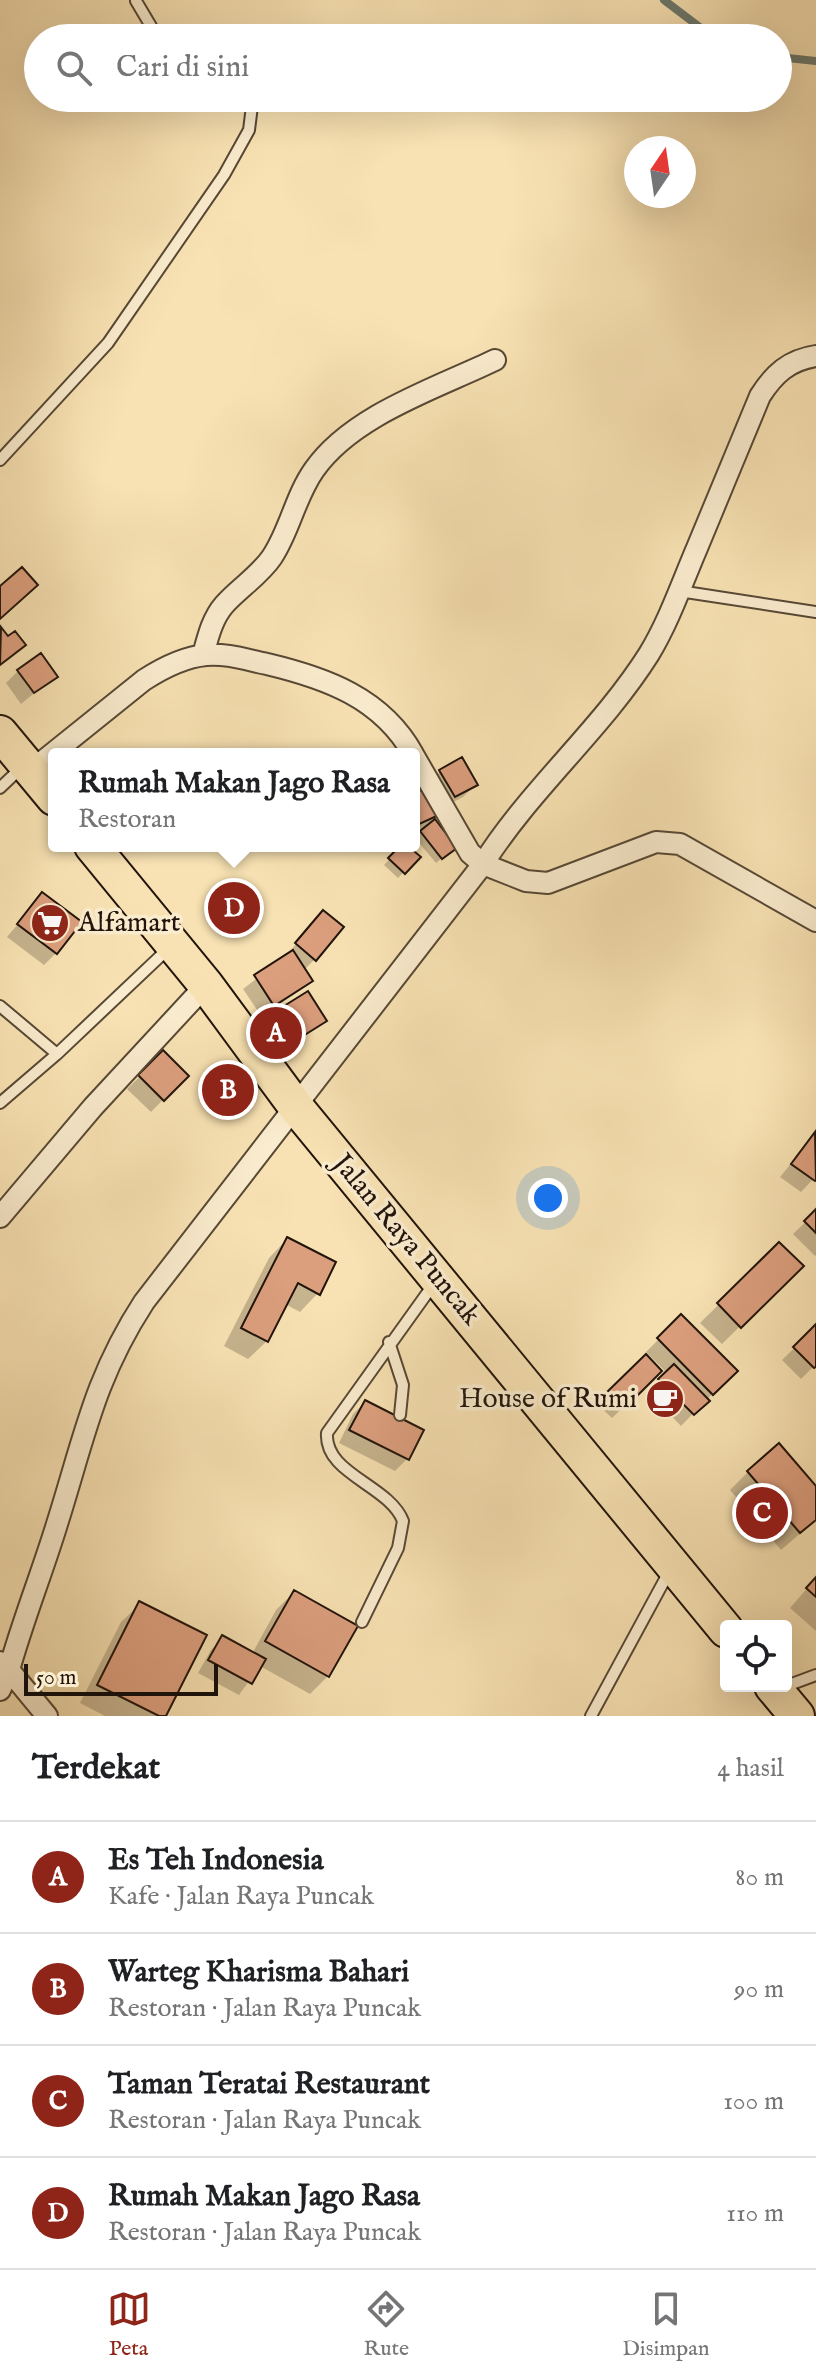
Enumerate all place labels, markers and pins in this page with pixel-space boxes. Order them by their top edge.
pin: D [208,878,260,938]
supermarket icon: Alfamart [29,902,71,944]
place label: Alfamart [77,906,181,941]
pin: A [250,1003,302,1063]
pin: B [202,1060,254,1120]
cafe icon: House of Rumi [644,1378,686,1420]
place label: House of Rumi [459,1382,637,1417]
pin: C [736,1483,788,1543]

